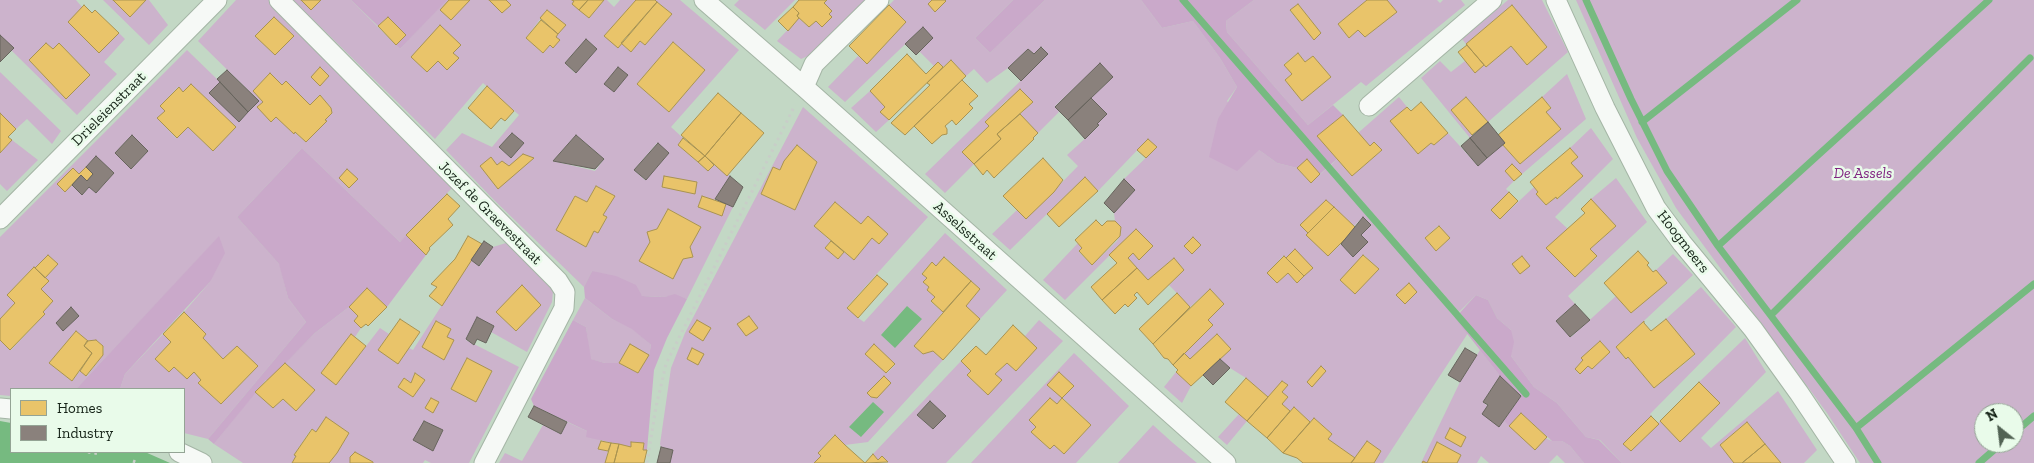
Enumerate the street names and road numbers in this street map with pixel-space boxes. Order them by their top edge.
street label: Drieleienstraat [68,68,150,150]
street label: Jozef de Graevestraat [435,158,545,268]
street label: Asselsstraat [930,198,1000,264]
street label: Hoogmeers [1653,207,1713,277]

